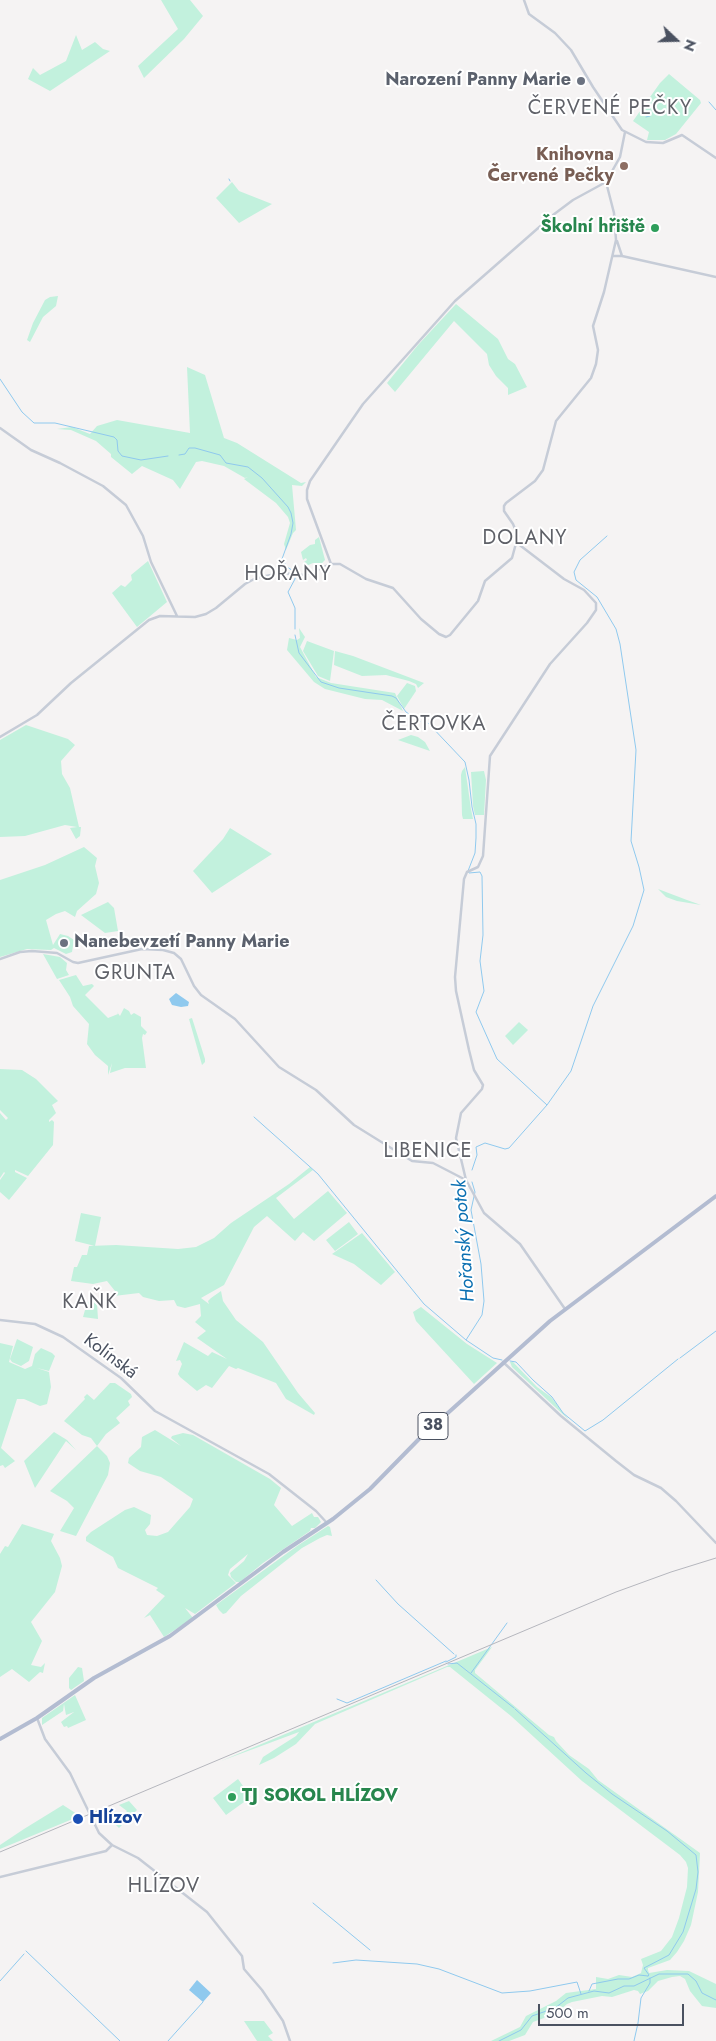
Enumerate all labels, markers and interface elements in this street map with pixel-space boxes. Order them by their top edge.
north arrow [651,15,701,65]
text: N [679,37,701,54]
place label: Narození Panny Marie [385,70,571,92]
marker: Narození Panny Marie [575,75,587,87]
district label: ČERVENÉ PEČKY [526,97,694,121]
place label: Knihovna Červené Pečky [488,145,614,188]
marker: Knihovna Červené Pečky [618,160,630,172]
place label: Školní hřiště [541,217,645,239]
marker: Školní hřiště [649,222,661,234]
district label: DOLANY [482,527,568,551]
district label: HOŘANY [244,563,332,587]
district label: ČERTOVKA [380,713,488,737]
place label: Nanebevzetí Panny Marie [74,932,290,954]
marker: Nanebevzetí Panny Marie [58,937,70,949]
district label: GRUNTA [94,962,176,986]
district label: LIBENICE [382,1140,474,1164]
water label: Hořanský potok [449,1179,481,1303]
district label: KAŇK [62,1291,118,1315]
street label: Kolínská [79,1330,141,1384]
road number: 38 [418,1412,448,1440]
place label: TJ SOKOL HLÍZOV [242,1786,398,1808]
marker: TJ SOKOL HLÍZOV [226,1791,238,1803]
place label: Hlízov [89,1808,142,1830]
marker: Hlízov [71,1812,85,1826]
district label: HLÍZOV [127,1875,201,1899]
scale bar [541,1994,687,2026]
text: 500 m [546,2002,589,2024]

